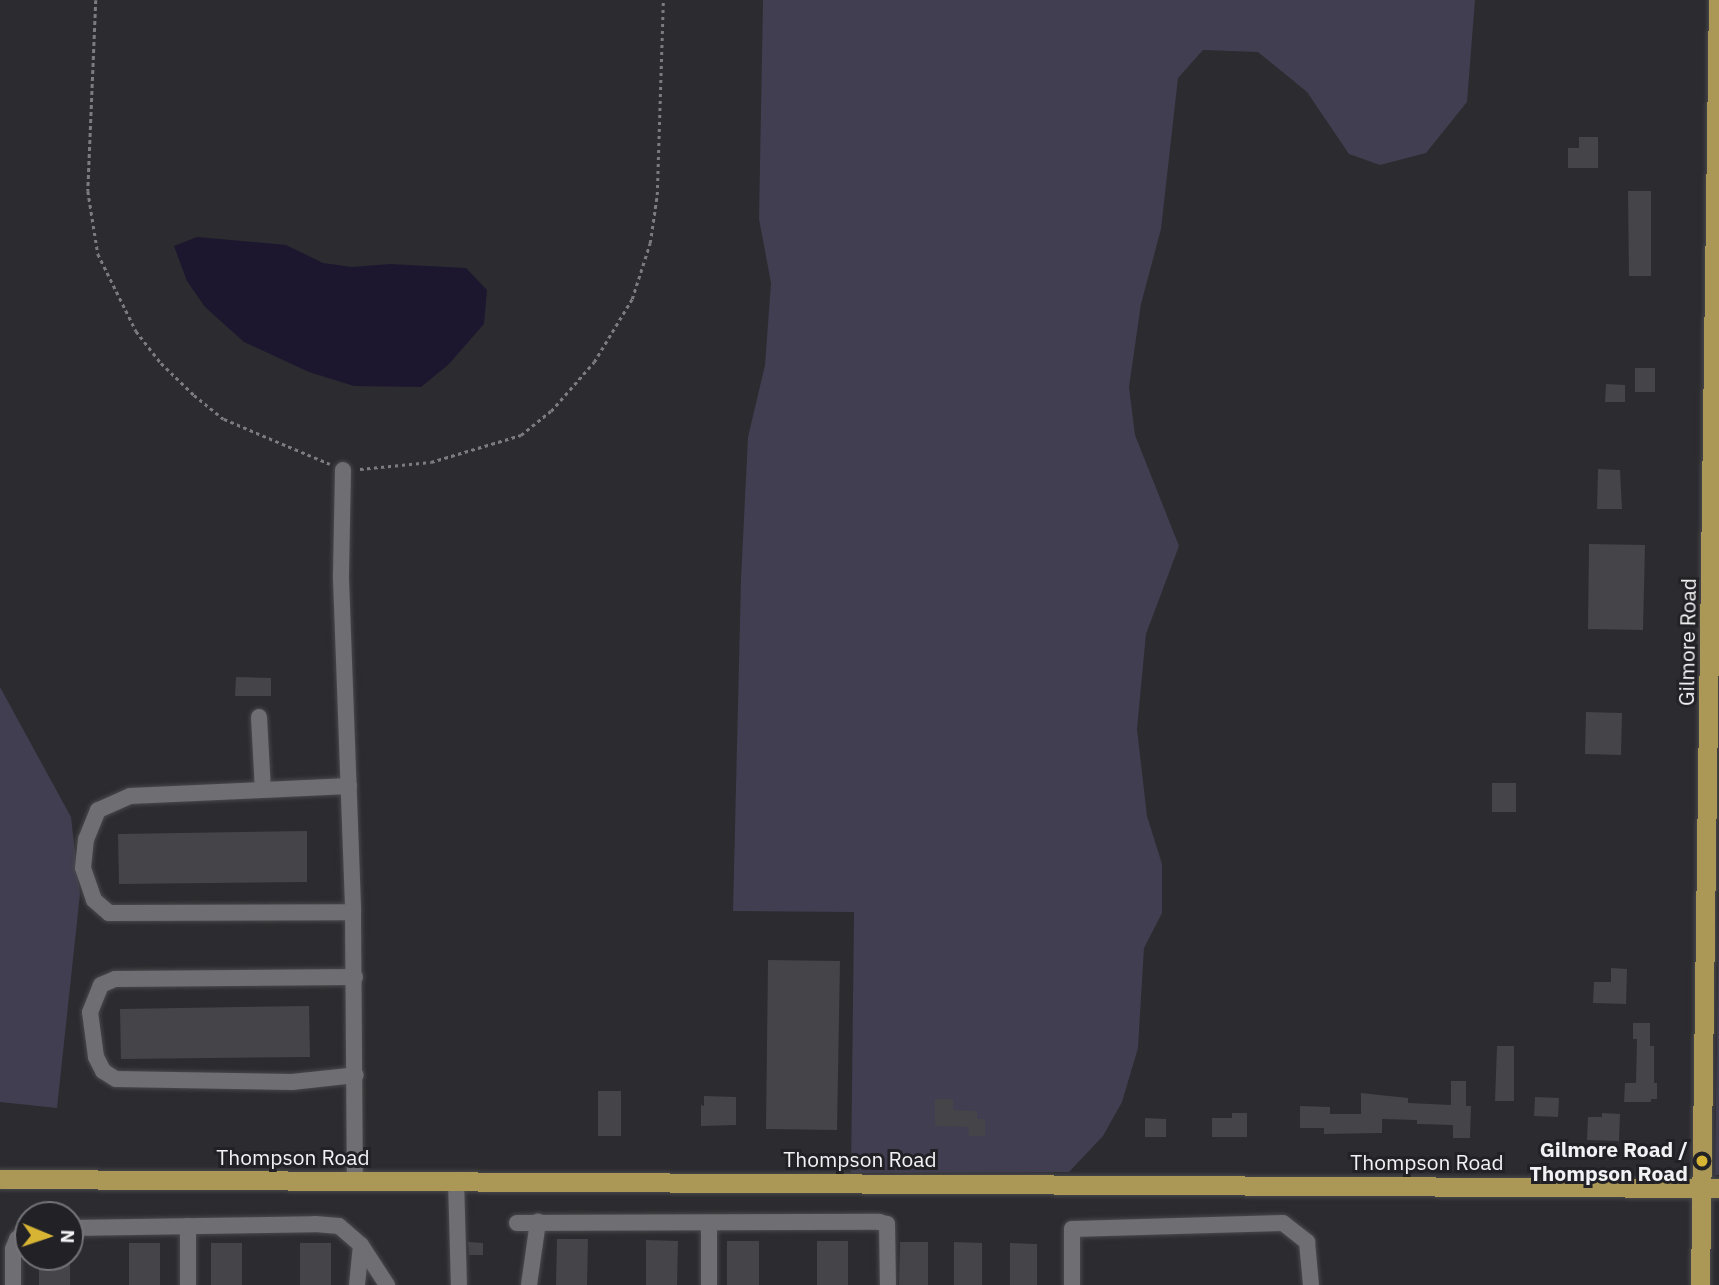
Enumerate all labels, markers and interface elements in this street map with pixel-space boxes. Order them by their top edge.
street label: Gilmore Road [1673,578,1701,706]
place label: Gilmore Road / Thompson Road [1530,1136,1688,1186]
street label: Thompson Road [216,1144,370,1170]
street label: Thompson Road [783,1146,937,1172]
street label: Thompson Road [1350,1149,1504,1175]
marker: Gilmore Road / Thompson Road [1694,1153,1710,1169]
north arrow [14,1201,84,1271]
text: N [56,1229,80,1244]

